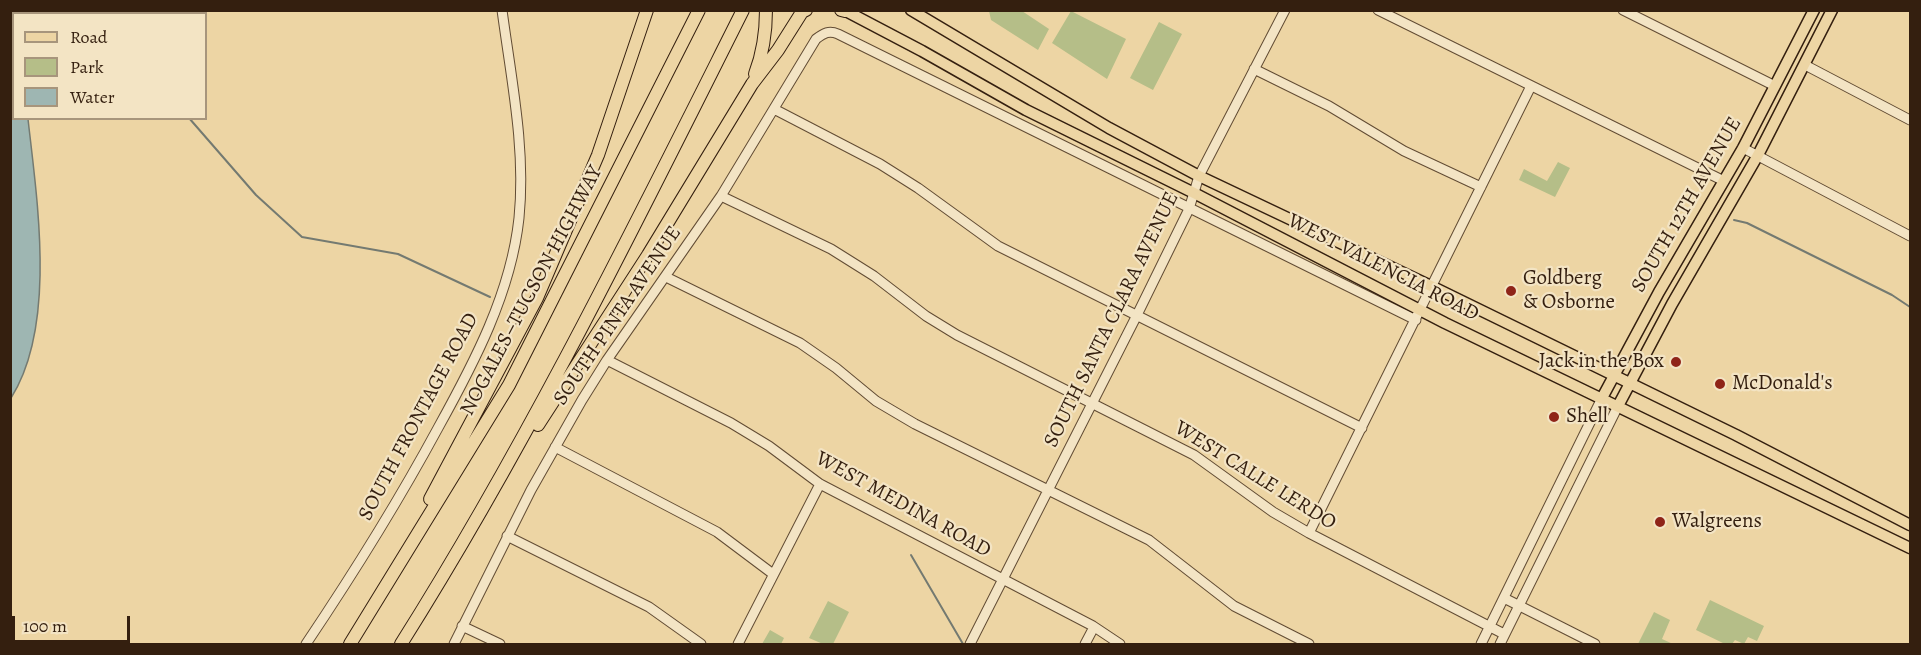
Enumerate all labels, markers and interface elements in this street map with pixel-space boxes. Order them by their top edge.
legend [12,12,207,120]
text: Road [70,25,107,49]
text: Park [70,55,104,79]
text: Water [70,85,115,109]
street label: SOUTH 12TH AVENUE [1626,113,1748,297]
street label: NOGALES–TUCSON HIGHWAY [455,162,609,420]
street label: SOUTH SANTA CLARA AVENUE [1039,188,1185,452]
street label: WEST VALENCIA ROAD [1283,209,1483,327]
street label: SOUTH PINTA AVENUE [549,221,687,411]
place label: Goldberg & Osborne [1523,266,1615,316]
marker: Goldberg & Osborne [1504,284,1518,298]
street label: SOUTH FRONTAGE ROAD [354,309,484,525]
place label: Jack in the Box [1539,349,1664,375]
marker: Jack in the Box [1669,355,1683,369]
place label: McDonald's [1732,371,1833,397]
marker: McDonald's [1713,377,1727,391]
place label: Shell [1566,404,1608,430]
marker: Shell [1547,410,1561,424]
street label: WEST CALLE LERDO [1169,416,1341,536]
street label: WEST MEDINA ROAD [811,446,995,564]
place label: Walgreens [1672,509,1762,535]
marker: Walgreens [1653,515,1667,529]
scale bar [15,604,134,642]
text: 100 m [23,614,67,638]

